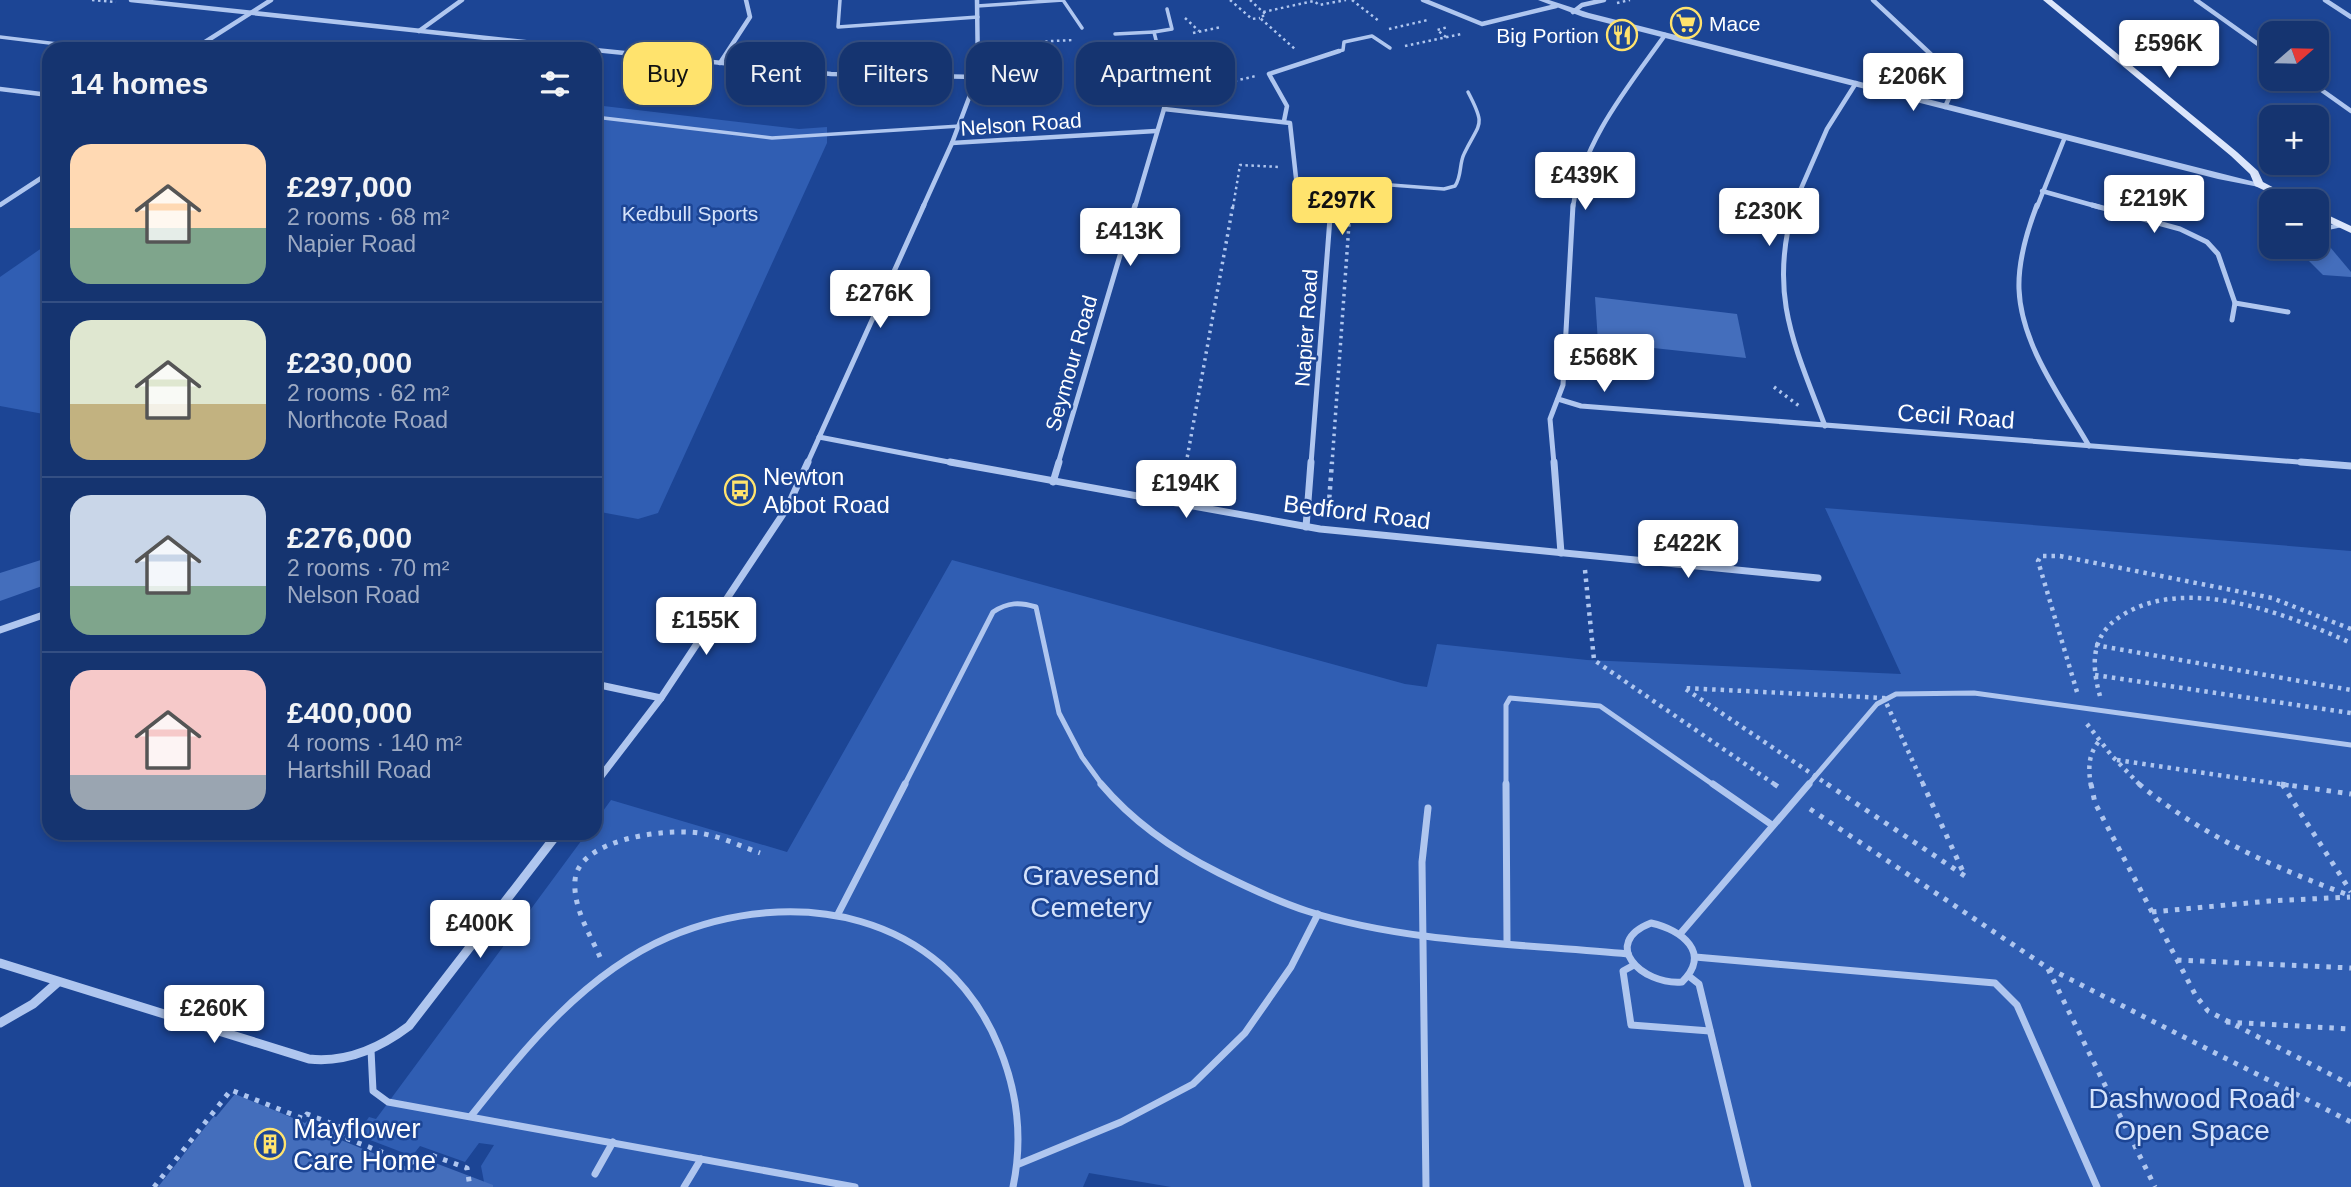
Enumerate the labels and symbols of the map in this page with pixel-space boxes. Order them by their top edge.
supermarket icon: Mace [1669,6,1703,40]
place label: Mace [1709,12,1760,35]
restaurant icon: Big Portion [1605,18,1639,52]
pin: £596K [2120,20,2218,80]
north arrow [2259,21,2329,91]
place label: Big Portion [1496,24,1599,47]
pin: £206K [1864,54,1962,113]
street label: Nelson Road [960,108,1082,140]
pin: £439K [1536,152,1634,212]
pin: £219K [2105,176,2203,235]
pin: £297K [1293,177,1391,237]
pin: £230K [1720,188,1818,248]
park label: Kedbull Sports [622,202,758,225]
pin: £413K [1081,208,1179,268]
street label: Napier Road [1290,268,1322,388]
pin: £276K [831,270,929,330]
street label: Seymour Road [1041,293,1101,433]
pin: £568K [1555,334,1653,394]
street label: Cecil Road [1897,398,2015,434]
pin: £194K [1137,461,1235,520]
place label: Newton Abbot Road [763,463,890,518]
bus stop icon: Newton Abbot Road [723,473,757,507]
street label: Bedford Road [1282,490,1432,534]
pin: £422K [1639,520,1737,580]
pin: £155K [657,598,755,657]
park label: Gravesend Cemetery [1023,860,1159,923]
pin: £400K [431,900,529,960]
pin: £260K [165,986,263,1045]
park label: Dashwood Road Open Space [2088,1083,2296,1146]
place label: Mayflower Care Home [293,1113,436,1176]
building icon: Mayflower Care Home [253,1127,287,1161]

